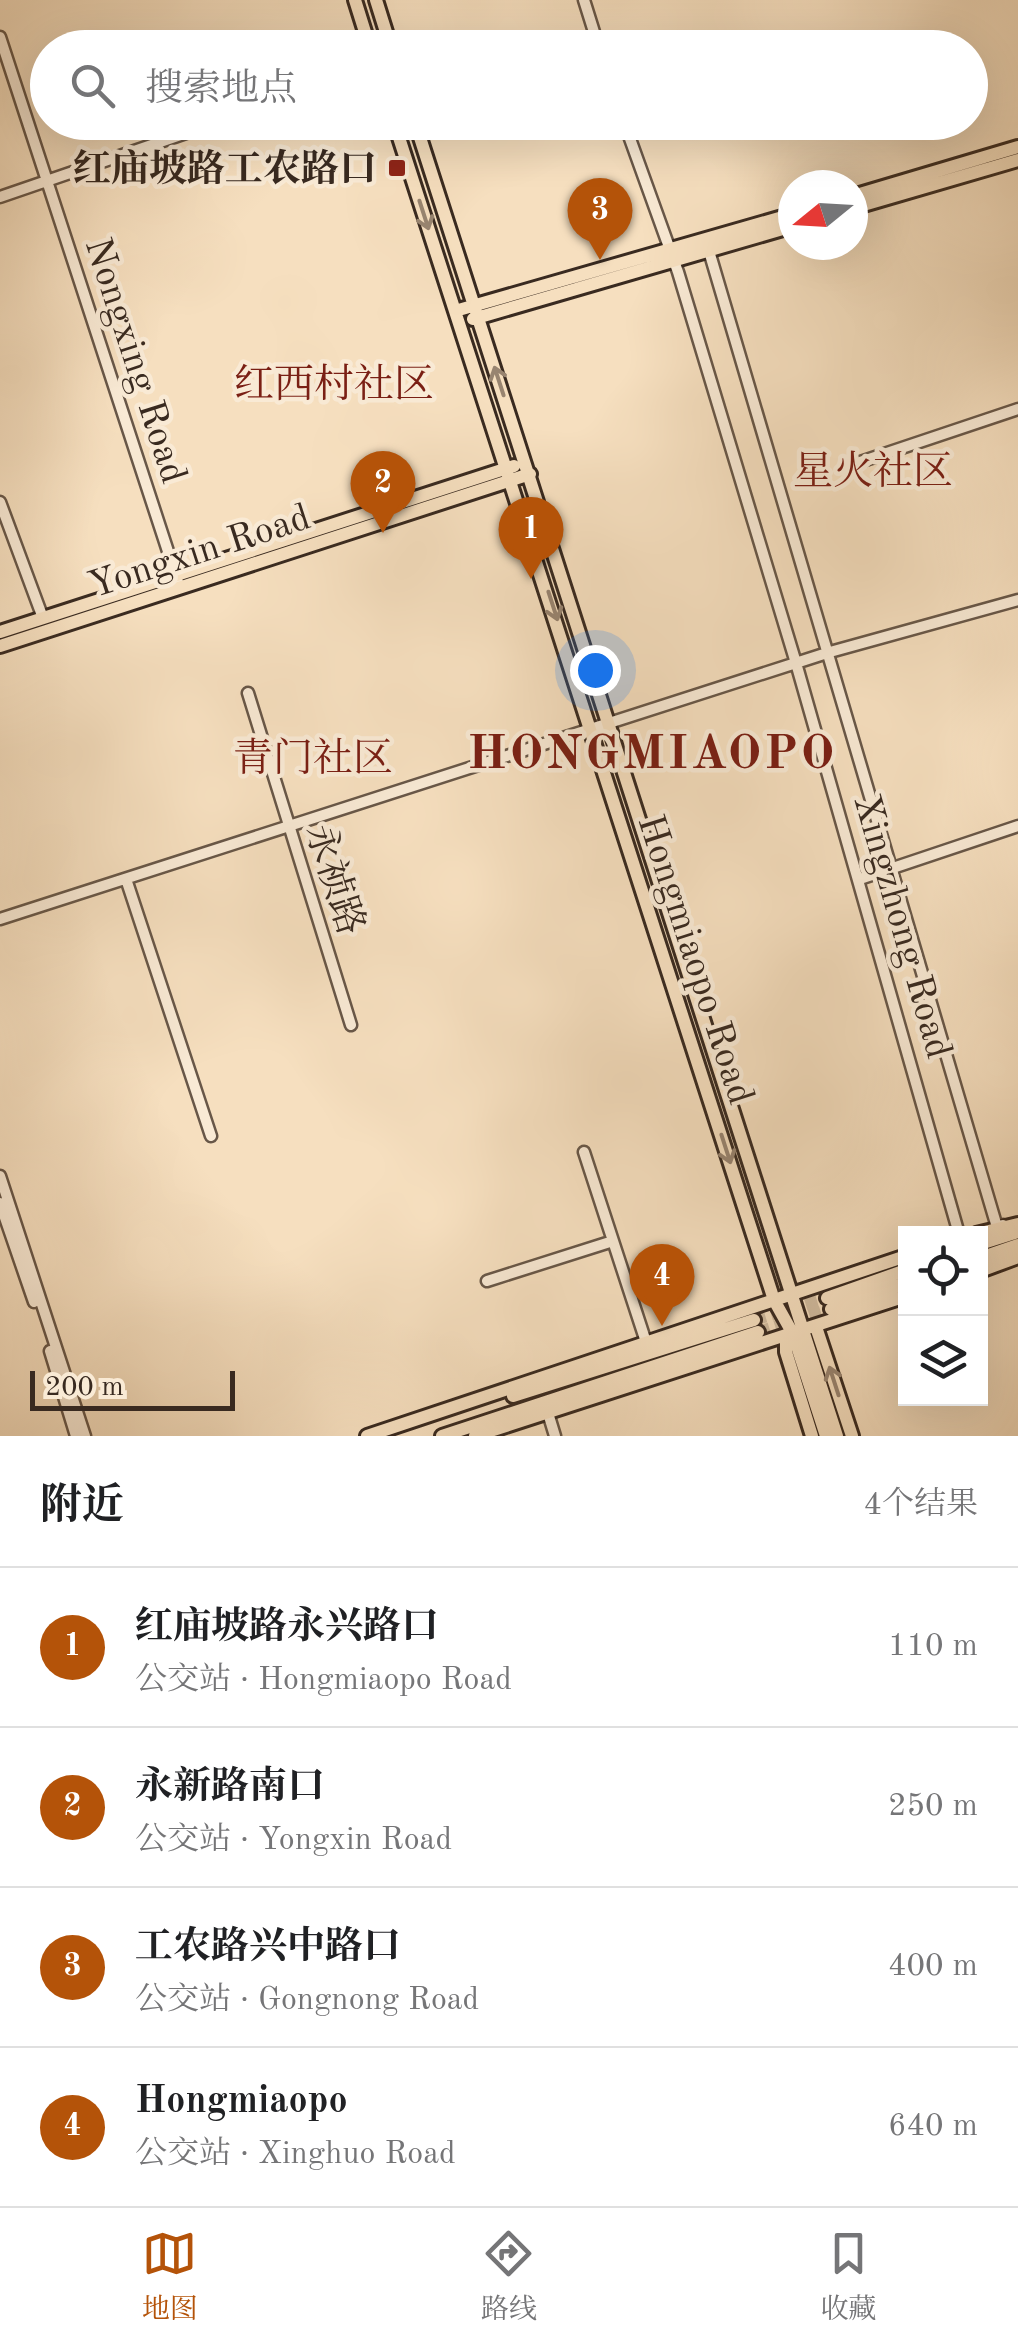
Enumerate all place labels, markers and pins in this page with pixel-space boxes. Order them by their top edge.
place label: 红庙坡路工农路口 [73,148,377,190]
marker: 红庙坡路工农路口 [386,157,408,179]
pin: 3 [568,178,632,260]
pin: 2 [350,450,416,533]
pin: 1 [498,496,564,579]
pin: 4 [630,1244,694,1326]

